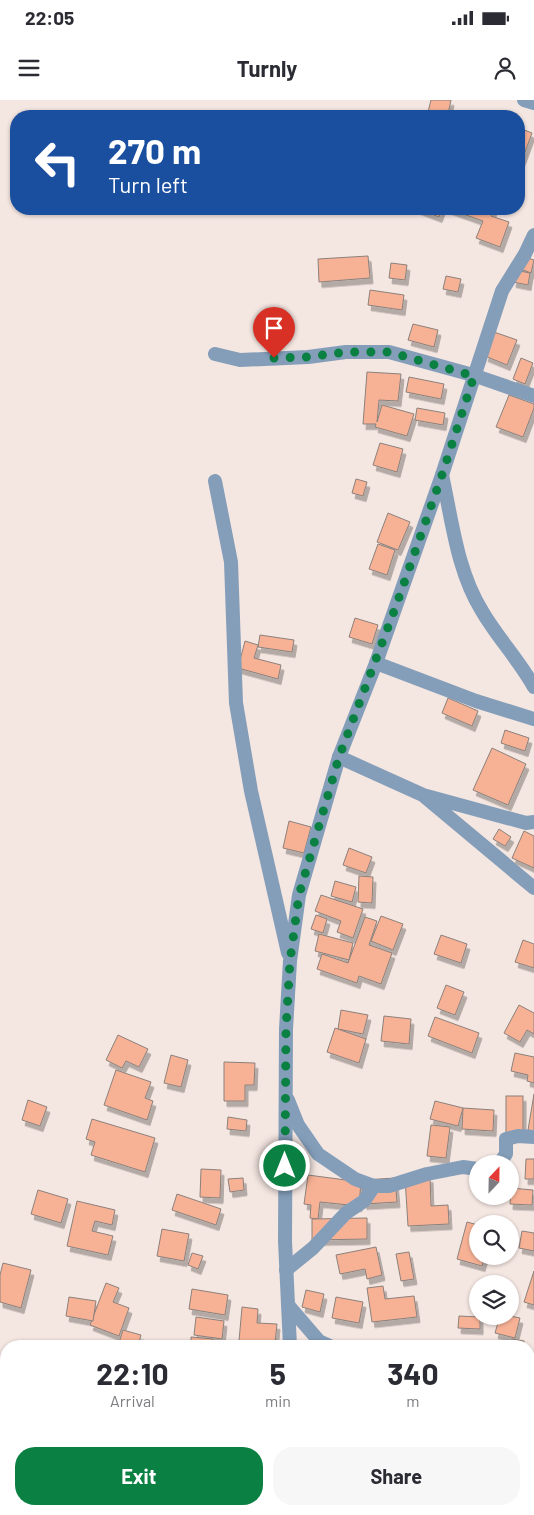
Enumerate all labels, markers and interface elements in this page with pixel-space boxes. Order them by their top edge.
text: 22:05 [25,6,74,29]
icon: menu [15,54,43,82]
icon: person [491,54,519,82]
text: Turnly [237,55,297,81]
text: 270 m [108,129,201,171]
icon: left [25,130,90,195]
text: Turn left [108,171,188,197]
pin [253,307,295,358]
icon: arrive [260,314,288,342]
position arrow [258,1139,310,1191]
north arrow [469,1155,519,1205]
map controls [469,1155,519,1325]
button: search [469,1215,519,1265]
button: layers [469,1275,519,1325]
text: 22:10 [96,1355,169,1391]
text: 5 [270,1355,286,1391]
text: 340 [387,1355,439,1391]
text: Arrival [110,1391,155,1410]
text: min [265,1391,291,1410]
text: m [406,1391,420,1410]
button: Exit [15,1447,263,1505]
button: Share [273,1447,520,1505]

